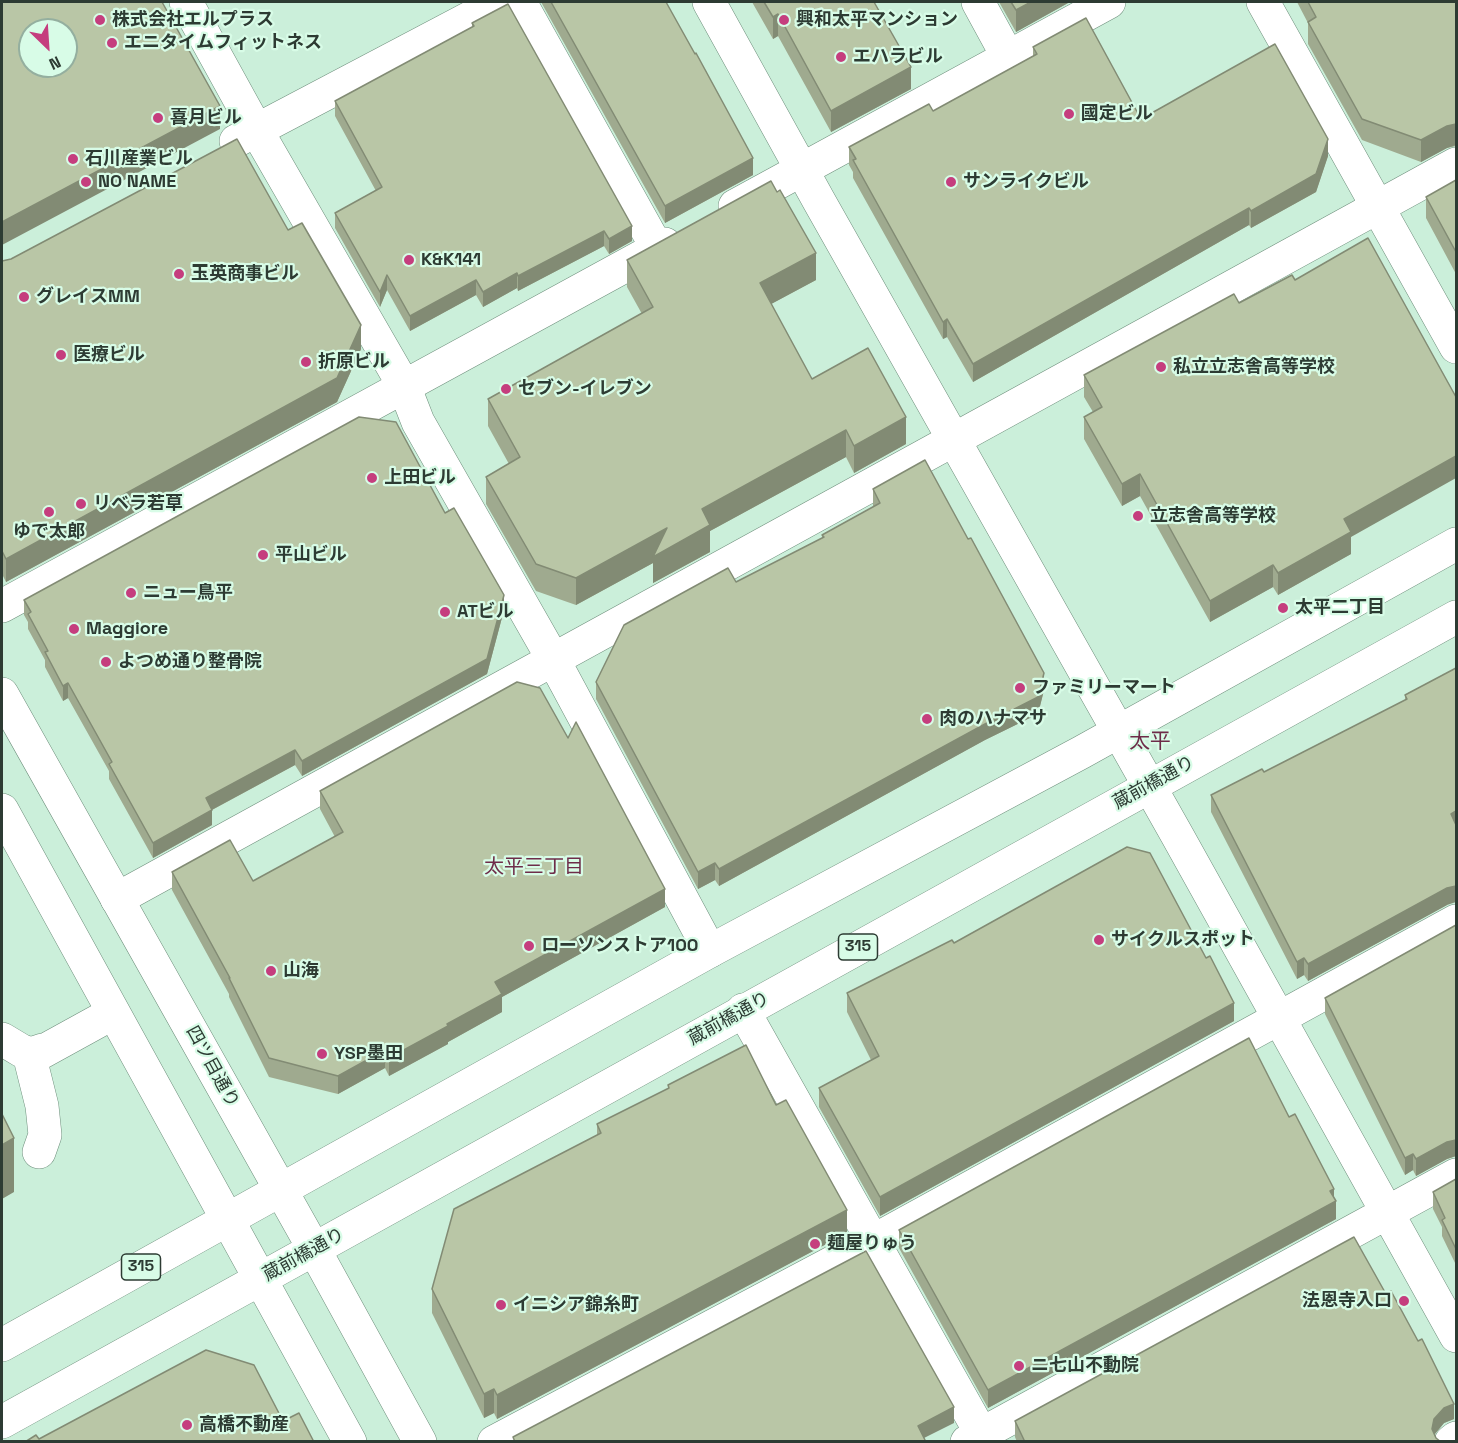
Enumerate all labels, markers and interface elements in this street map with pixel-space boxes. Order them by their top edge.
place label: 株式会社エルプラス [112,9,274,31]
place label: 興和太平マンション [796,9,958,31]
marker: 株式会社エルプラス [93,13,107,27]
marker: 興和太平マンション [777,13,791,27]
north arrow [18,18,78,78]
place label: エニタイムフィットネス [124,32,322,54]
marker: エニタイムフィットネス [105,36,119,50]
place label: エハラビル [853,46,943,68]
marker: エハラビル [834,50,848,64]
text: N [46,51,64,75]
place label: 國定ビル [1081,103,1153,125]
place label: 喜月ビル [170,107,242,129]
marker: 國定ビル [1062,107,1076,121]
marker: 喜月ビル [151,111,165,125]
place label: 石川産業ビル [85,148,193,170]
marker: 石川産業ビル [66,152,80,166]
place label: NO NAME [98,171,176,193]
place label: サンライクビル [963,171,1089,193]
marker: NO NAME [79,175,93,189]
marker: サンライクビル [944,175,958,189]
place label: K&K141 [421,249,481,271]
marker: K&K141 [402,253,416,267]
place label: 玉英商事ビル [191,263,299,285]
marker: 玉英商事ビル [172,267,186,281]
place label: グレイスMM [36,286,140,308]
marker: グレイスMM [17,290,31,304]
place label: 医療ビル [73,344,145,366]
marker: 医療ビル [54,348,68,362]
place label: 折原ビル [318,351,390,373]
marker: 折原ビル [299,355,313,369]
place label: 私立立志舎高等学校 [1173,356,1335,378]
marker: 私立立志舎高等学校 [1154,360,1168,374]
place label: セブン-イレブン [518,378,652,400]
marker: セブン-イレブン [499,382,513,396]
place label: 上田ビル [384,467,456,489]
marker: 上田ビル [365,471,379,485]
place label: リベラ若草 [93,493,183,515]
marker: リベラ若草 [74,497,88,511]
marker: ゆで太郎 [42,505,56,519]
place label: 立志舎高等学校 [1150,505,1276,527]
marker: 立志舎高等学校 [1131,509,1145,523]
place label: ゆで太郎 [13,521,85,543]
place label: 平山ビル [275,544,347,566]
marker: 平山ビル [256,548,270,562]
place label: ニュー鳥平 [143,582,233,604]
marker: ニュー鳥平 [124,586,138,600]
place label: 太平二丁目 [1295,597,1385,619]
place label: ATビル [457,601,514,623]
marker: 太平二丁目 [1276,601,1290,615]
marker: ATビル [438,605,452,619]
place label: Maggiore [86,618,168,640]
marker: Maggiore [67,622,81,636]
place label: よつめ通り整骨院 [118,651,262,673]
marker: よつめ通り整骨院 [99,655,113,669]
place label: ファミリーマート [1032,677,1176,699]
marker: ファミリーマート [1013,681,1027,695]
place label: 肉のハナマサ [939,708,1047,730]
marker: 肉のハナマサ [920,712,934,726]
district label: 太平 [1129,729,1171,755]
street label: 蔵前橋通り [1109,752,1199,814]
district label: 太平三丁目 [484,856,584,880]
place label: サイクルスポット [1111,929,1255,951]
marker: サイクルスポット [1092,933,1106,947]
road number: 315 [838,934,878,960]
place label: ローソンストア100 [541,935,698,957]
marker: ローソンストア100 [522,939,536,953]
place label: 山海 [283,960,319,982]
marker: 山海 [264,964,278,978]
street label: 蔵前橋通り [684,988,774,1050]
street label: 四ツ目通り [181,1022,243,1112]
place label: YSP墨田 [334,1043,403,1065]
marker: YSP墨田 [315,1047,329,1061]
street label: 蔵前橋通り [259,1224,349,1286]
place label: 麺屋りゅう [827,1233,917,1255]
marker: 麺屋りゅう [808,1237,822,1251]
road number: 315 [122,1254,160,1280]
place label: 法恩寺入口 [1302,1290,1392,1312]
place label: イニシア錦糸町 [513,1294,639,1316]
marker: 法恩寺入口 [1397,1294,1411,1308]
marker: イニシア錦糸町 [494,1298,508,1312]
place label: ニ七山不動院 [1031,1355,1139,1377]
marker: ニ七山不動院 [1012,1359,1026,1373]
place label: 高橋不動産 [199,1414,289,1436]
marker: 高橋不動産 [180,1418,194,1432]

